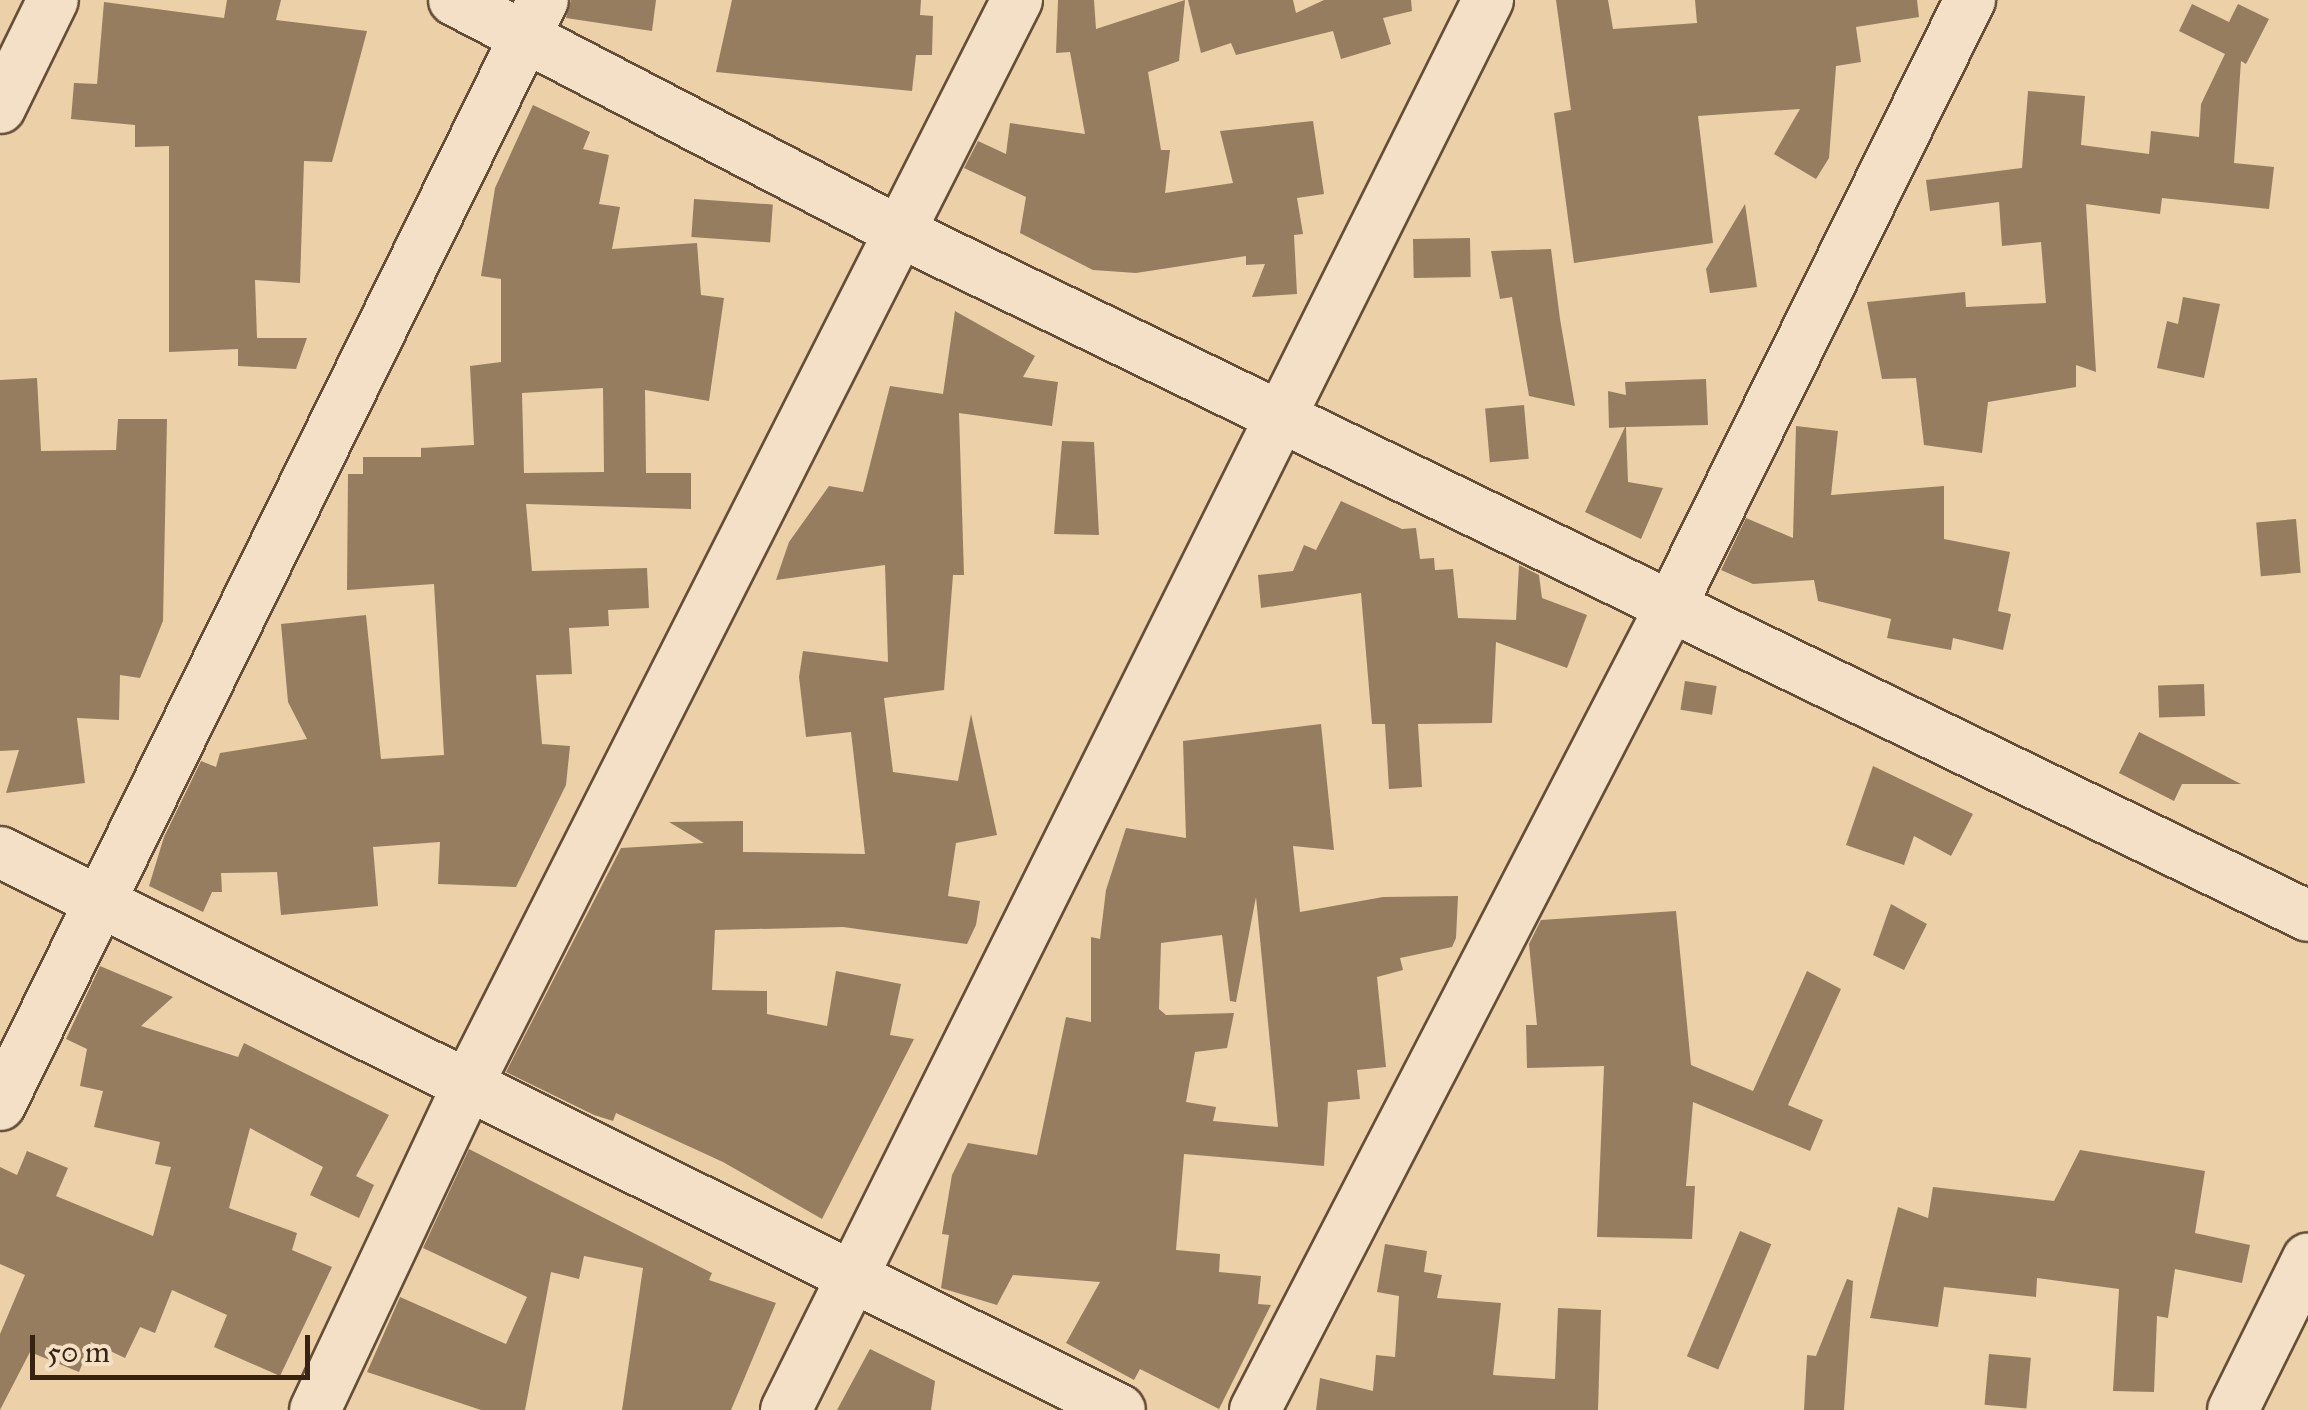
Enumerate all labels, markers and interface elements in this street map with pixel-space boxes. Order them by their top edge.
scale bar [35,1315,315,1377]
text: 50 m [47,1334,110,1370]

